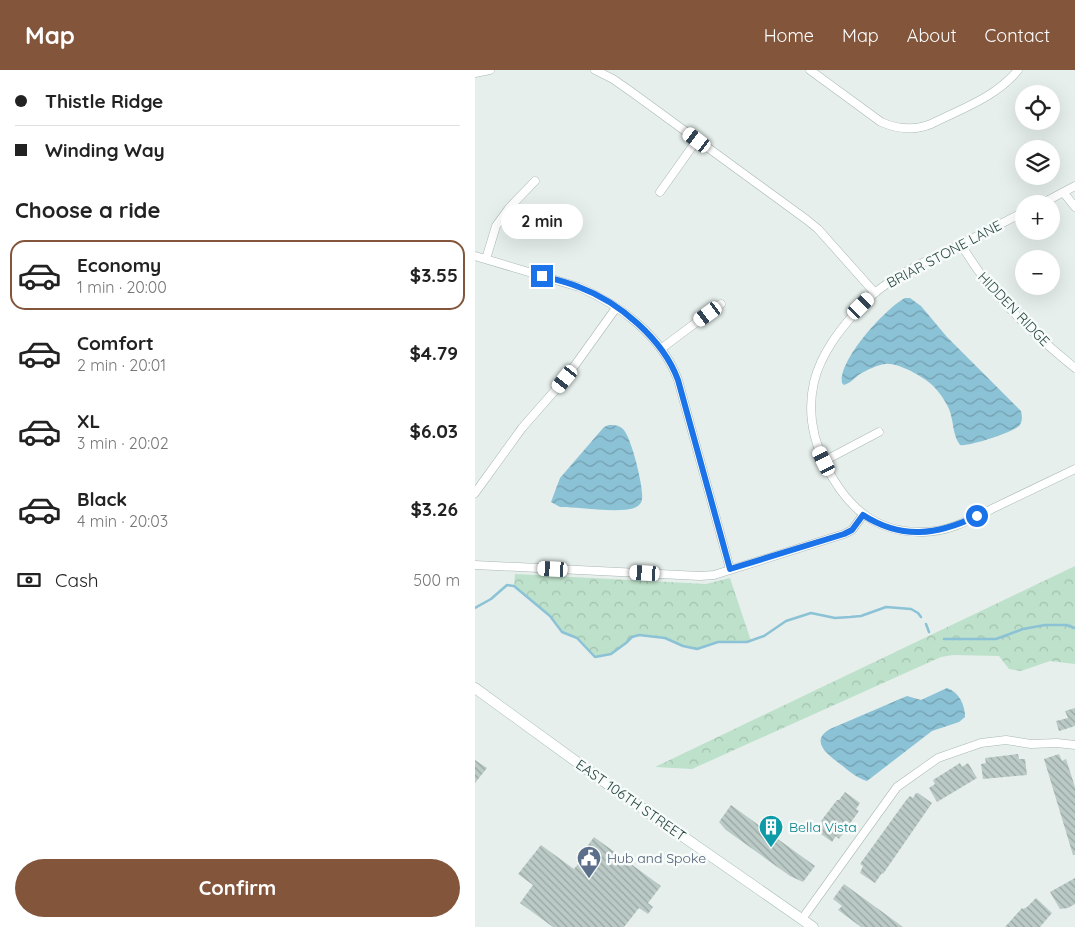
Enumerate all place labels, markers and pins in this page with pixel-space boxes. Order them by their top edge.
building icon: Bella Vista [758,814,784,848]
place label: Bella Vista [789,818,857,836]
public building icon: Hub and Spoke [576,845,602,879]
place label: Hub and Spoke [607,849,706,867]

